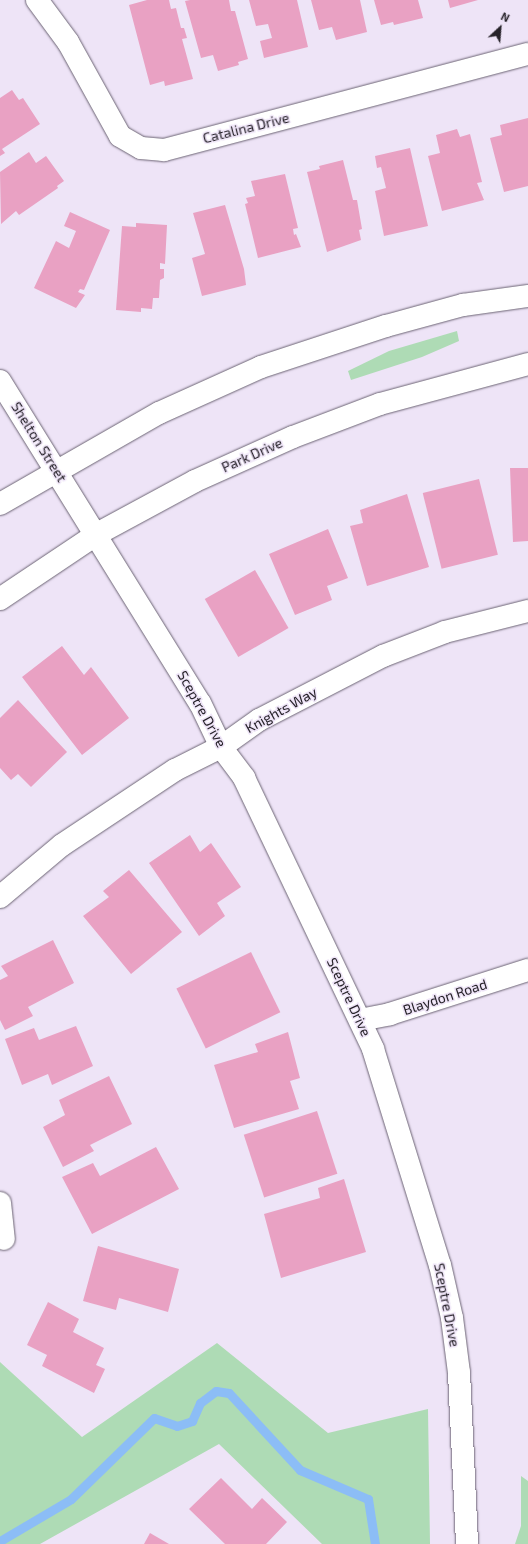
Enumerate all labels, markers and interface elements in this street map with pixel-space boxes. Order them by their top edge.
north arrow [480,8,520,48]
text: N [499,9,512,24]
street label: Catalina Drive [201,109,291,147]
street label: Shelton Street [8,399,70,485]
street label: Park Drive [219,434,285,476]
street label: Sceptre Drive [174,668,230,750]
street label: Knights Way [242,683,320,737]
street label: Sceptre Drive [323,955,375,1039]
street label: Blaydon Road [401,976,489,1018]
street label: Sceptre Drive [431,1262,463,1348]

